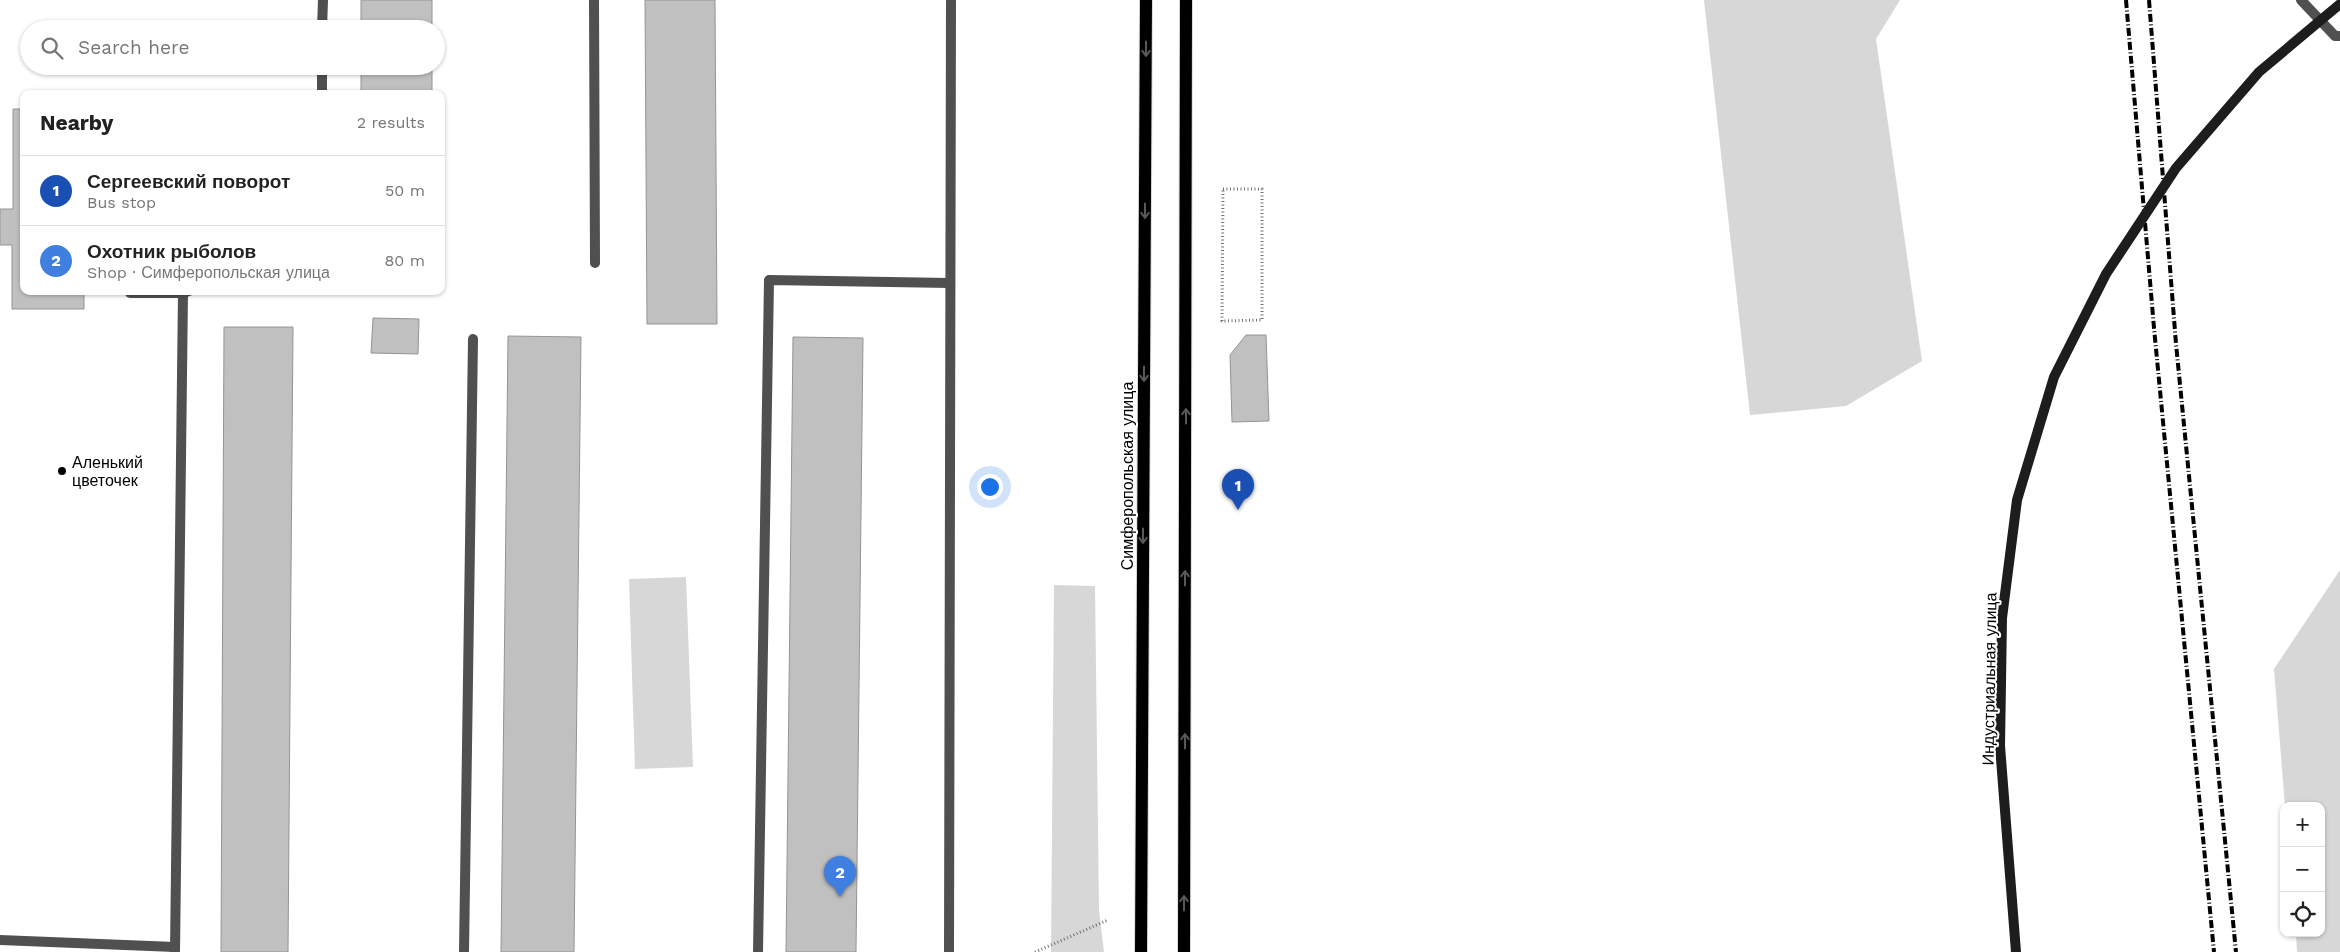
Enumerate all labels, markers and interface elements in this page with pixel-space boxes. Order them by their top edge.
search box [20,20,445,75]
icon: search [38,34,66,62]
text: Search here [78,36,189,59]
one-way arrow [1141,40,1151,56]
text: Nearby [40,110,113,135]
text: 2 results [357,113,425,132]
text: Сергеевский поворот [87,170,290,193]
text: 1 [53,181,59,200]
text: 50 m [385,181,425,200]
text: Bus stop [87,193,156,212]
one-way arrow [1140,202,1150,219]
text: Охотник рыболов [87,240,256,263]
text: 2 [51,251,61,270]
text: 80 m [384,251,425,270]
text: Shop · Симферопольская улица [87,263,330,282]
one-way arrow [1139,365,1149,381]
street label: Симферопольская улица [1118,382,1137,570]
one-way arrow [1181,408,1191,424]
place label: Аленький цветочек [72,453,143,490]
marker: Аленький цветочек [56,465,68,477]
pin: 1 [1222,469,1254,510]
your location [977,474,1003,500]
one-way arrow [1138,528,1148,544]
one-way arrow [1180,571,1190,587]
street label: Индустриальная улица [1978,592,2001,766]
one-way arrow [1180,733,1190,750]
map controls [2280,802,2325,937]
button: + [2280,802,2325,847]
button: − [2280,847,2325,892]
pin: 2 [824,856,856,897]
button: locate [2280,892,2325,937]
one-way arrow [1179,896,1189,912]

